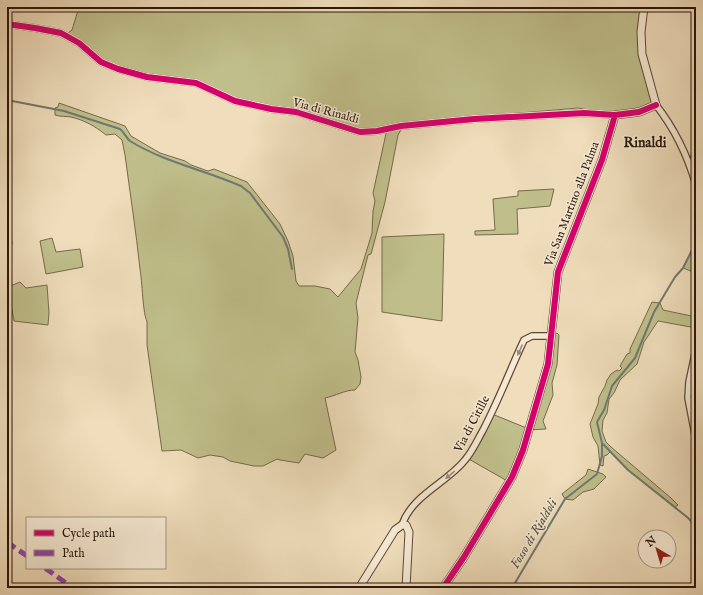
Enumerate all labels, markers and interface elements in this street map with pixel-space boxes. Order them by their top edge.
street label: Via di Rinaldi [290,95,361,127]
district label: Rinaldi [624,134,667,152]
street label: Via San Martino alla Palma [541,139,603,269]
one-way arrow [517,344,523,356]
street label: Via di Citille [450,393,493,456]
one-way arrow [445,470,456,479]
water label: Fosso di Rialdoli [507,495,562,572]
legend [26,517,166,569]
text: Cycle path [62,526,116,542]
north arrow [637,529,677,569]
text: N [643,533,660,551]
text: Path [62,546,85,561]

